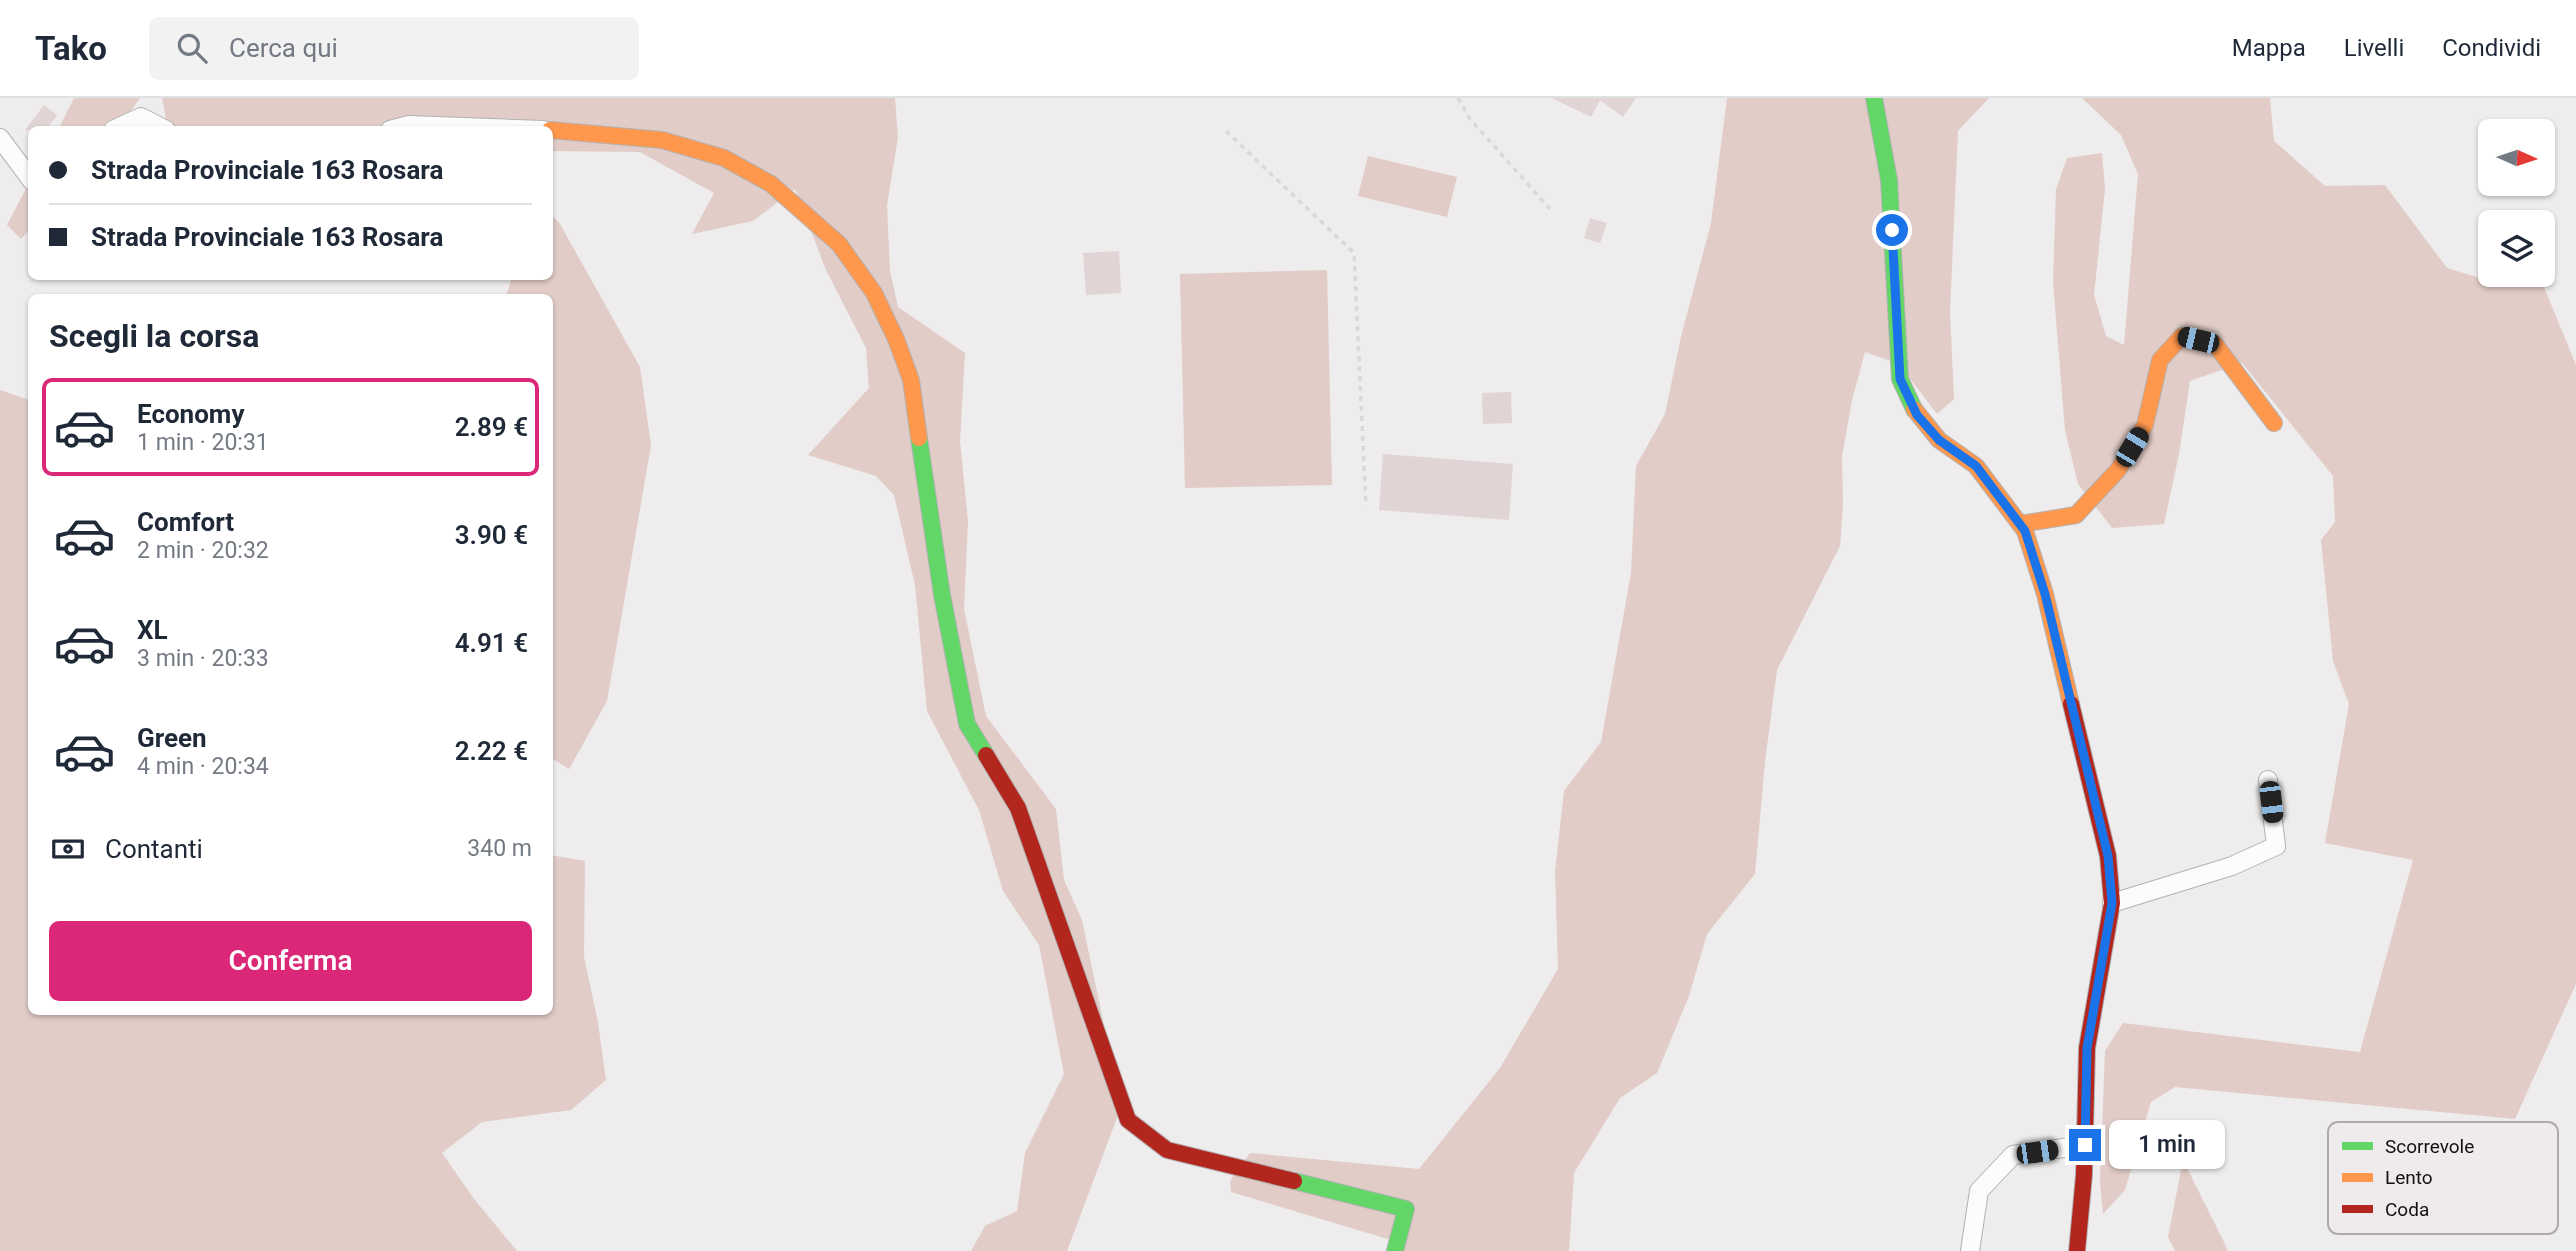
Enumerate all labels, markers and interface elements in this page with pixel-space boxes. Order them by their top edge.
search box [149,17,639,80]
text: Tako [35,29,107,68]
icon: search [173,29,211,67]
text: Cerca qui [229,33,338,63]
text: Mappa [2232,34,2306,62]
text: Livelli [2344,34,2404,62]
text: Condividi [2442,34,2541,62]
north arrow [2478,119,2555,196]
map controls [2478,119,2555,287]
text: Strada Provinciale 163 Rosara [91,155,443,185]
button: layers [2478,210,2555,287]
route start [1876,214,1908,246]
text: Strada Provinciale 163 Rosara [91,222,443,252]
text: Scegli la corsa [49,317,259,355]
car [2176,325,2221,355]
icon: car [53,396,116,459]
text: Economy [137,399,244,429]
text: 2.89 € [455,412,528,442]
car [2113,424,2152,470]
text: 1 min · 20:31 [137,429,269,456]
icon: car [53,504,116,567]
text: Comfort [137,507,234,537]
text: 3.90 € [455,520,528,550]
text: 2 min · 20:32 [137,537,269,564]
icon: car [53,612,116,675]
text: XL [137,615,168,645]
text: 4.91 € [455,628,528,658]
text: 3 min · 20:33 [137,645,269,672]
icon: car [53,720,116,783]
text: Green [137,723,207,753]
text: 2.22 € [455,736,528,766]
text: 4 min · 20:34 [137,753,269,780]
car [2259,780,2284,824]
icon: cash [49,830,87,868]
text: Contanti [105,834,203,864]
text: 340 m [467,835,532,862]
button: Conferma [49,921,532,1001]
callout: 1 min [2110,1121,2225,1170]
legend [2328,1122,2558,1234]
route end [2069,1129,2101,1161]
text: 1 min [2138,1131,2196,1158]
text: Scorrevole [2385,1135,2474,1158]
car [2015,1139,2060,1165]
text: Lento [2385,1166,2433,1189]
text: Coda [2385,1198,2429,1221]

